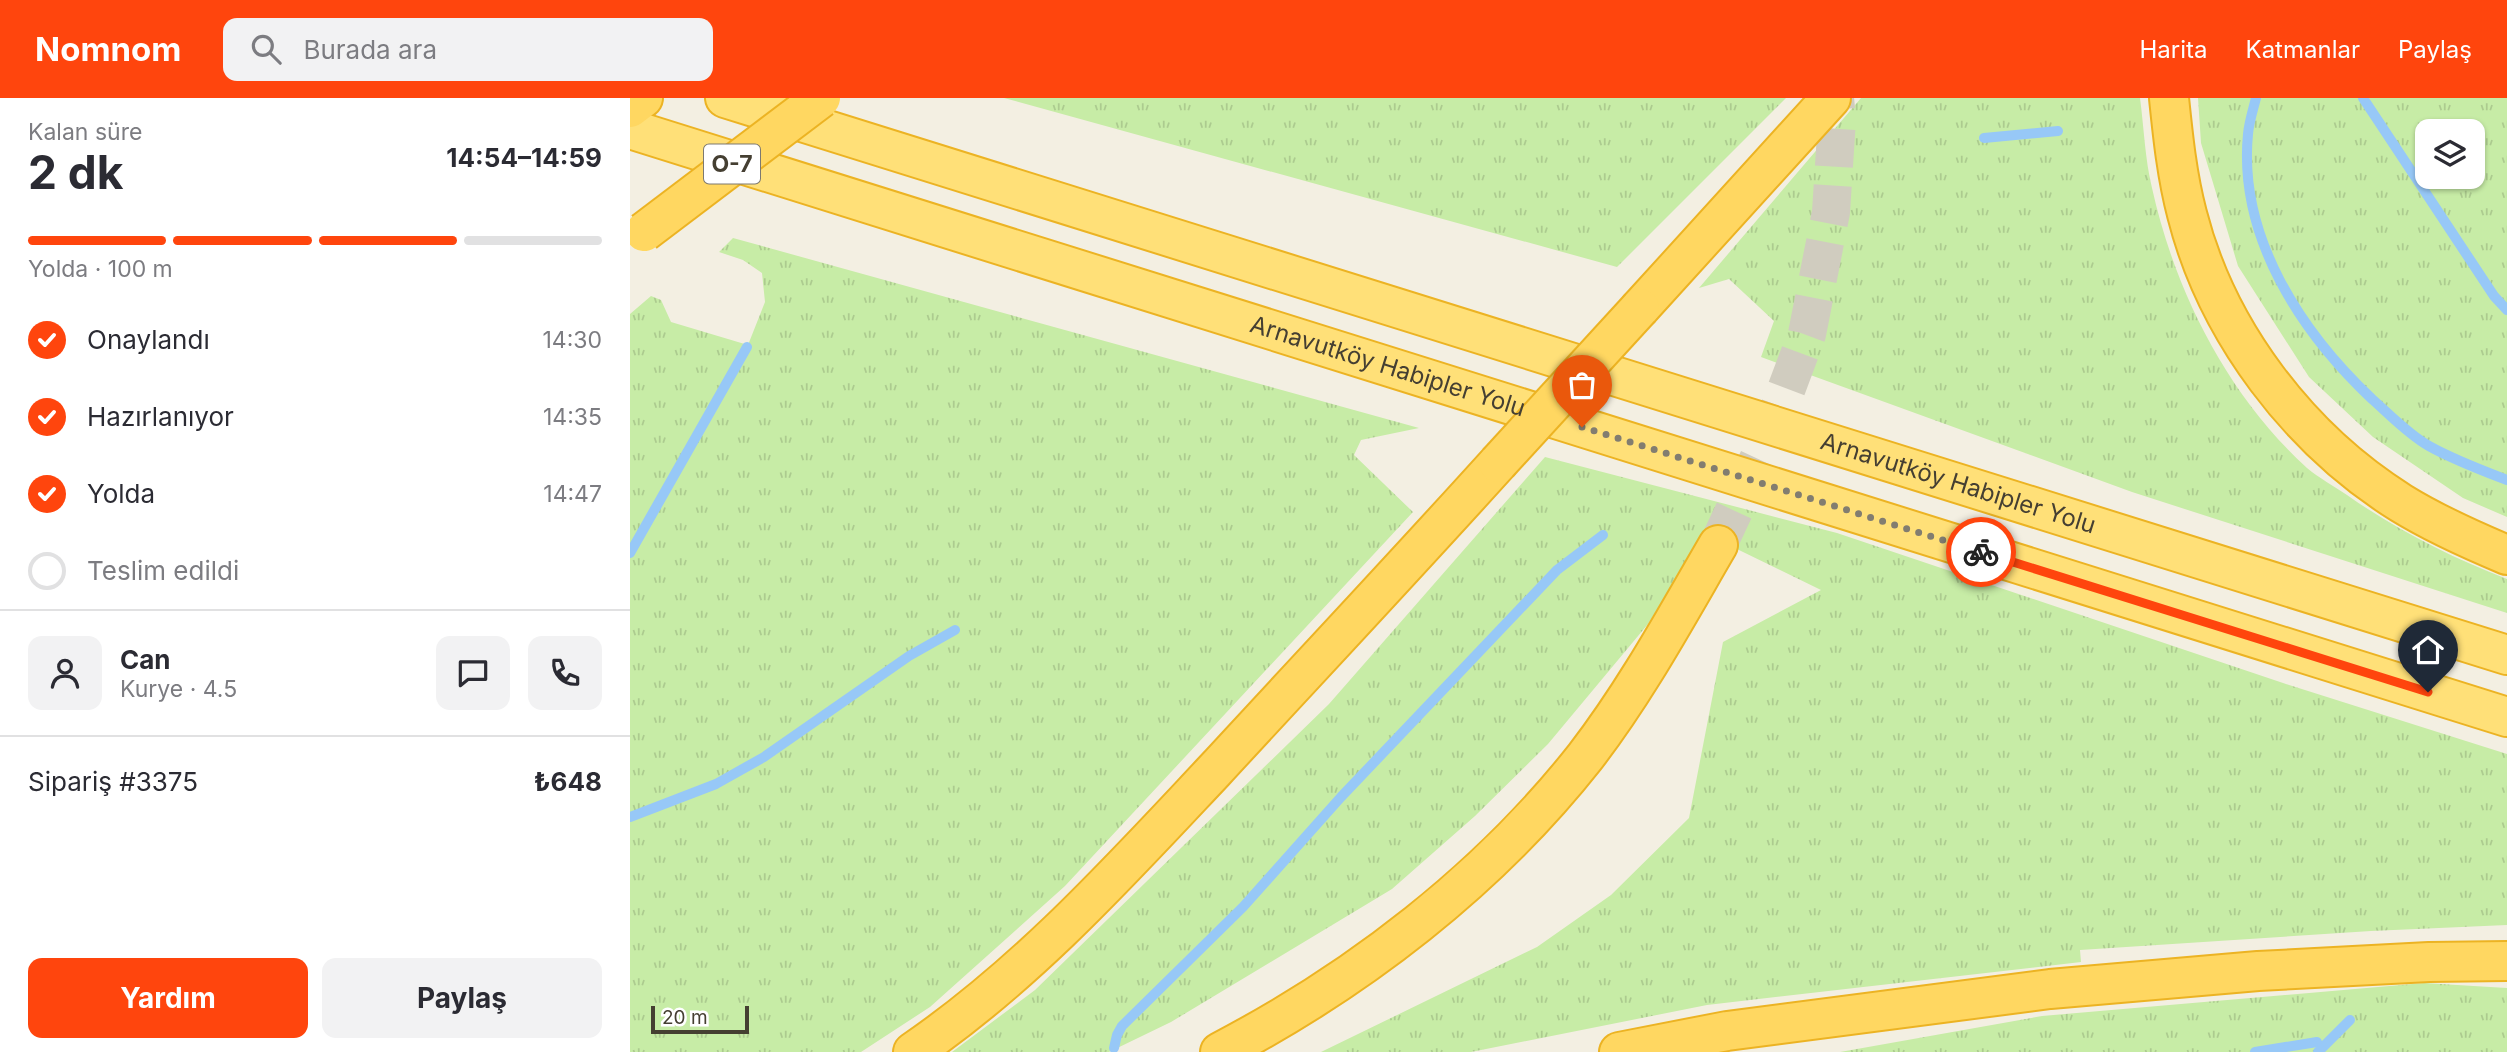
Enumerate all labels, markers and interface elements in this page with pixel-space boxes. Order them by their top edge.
search box [223,18,713,81]
text: Nomnom [35,29,181,69]
icon: search [247,30,285,68]
text: Burada ara [303,34,437,65]
text: Harita [2140,35,2208,64]
text: Katmanlar [2246,35,2360,64]
text: Paylaş [2398,35,2472,64]
text: Kalan süre [28,118,142,146]
map controls [2415,119,2485,189]
button: layers [2415,119,2485,189]
text: 14:54–14:59 [446,142,602,173]
text: 2 dk [28,144,124,200]
road number: O-7 [704,144,760,184]
text: Yolda · 100 m [28,255,173,283]
street label: Arnavutköy Habipler Yolu [1247,309,1529,423]
icon: check [28,321,66,359]
text: Onaylandı [87,324,210,355]
text: 14:30 [542,326,602,354]
pin [1552,355,1612,427]
icon: bag [1563,366,1601,404]
icon: check [28,398,66,436]
text: Hazırlanıyor [87,401,234,432]
text: 14:35 [543,403,602,431]
street label: Arnavutköy Habipler Yolu [1817,426,2099,540]
icon: check [28,475,66,513]
text: Yolda [87,478,155,509]
text: 14:47 [543,480,602,508]
courier [1946,517,2016,587]
icon: bike [1962,533,2000,571]
text: Teslim edildi [87,555,239,586]
pin [2398,620,2458,692]
icon: home [2409,631,2447,669]
button: person [28,636,102,710]
button: chat [436,636,510,710]
button: phone [528,636,602,710]
text: Can [120,644,171,675]
text: Kurye · 4.5 [120,675,237,703]
text: Sipariş #3375 [28,766,198,797]
text: ₺648 [534,766,602,797]
button: Yardım [28,958,308,1038]
button: Paylaş [322,958,602,1038]
scale bar [651,1003,749,1035]
text: 20 m [662,1006,708,1029]

